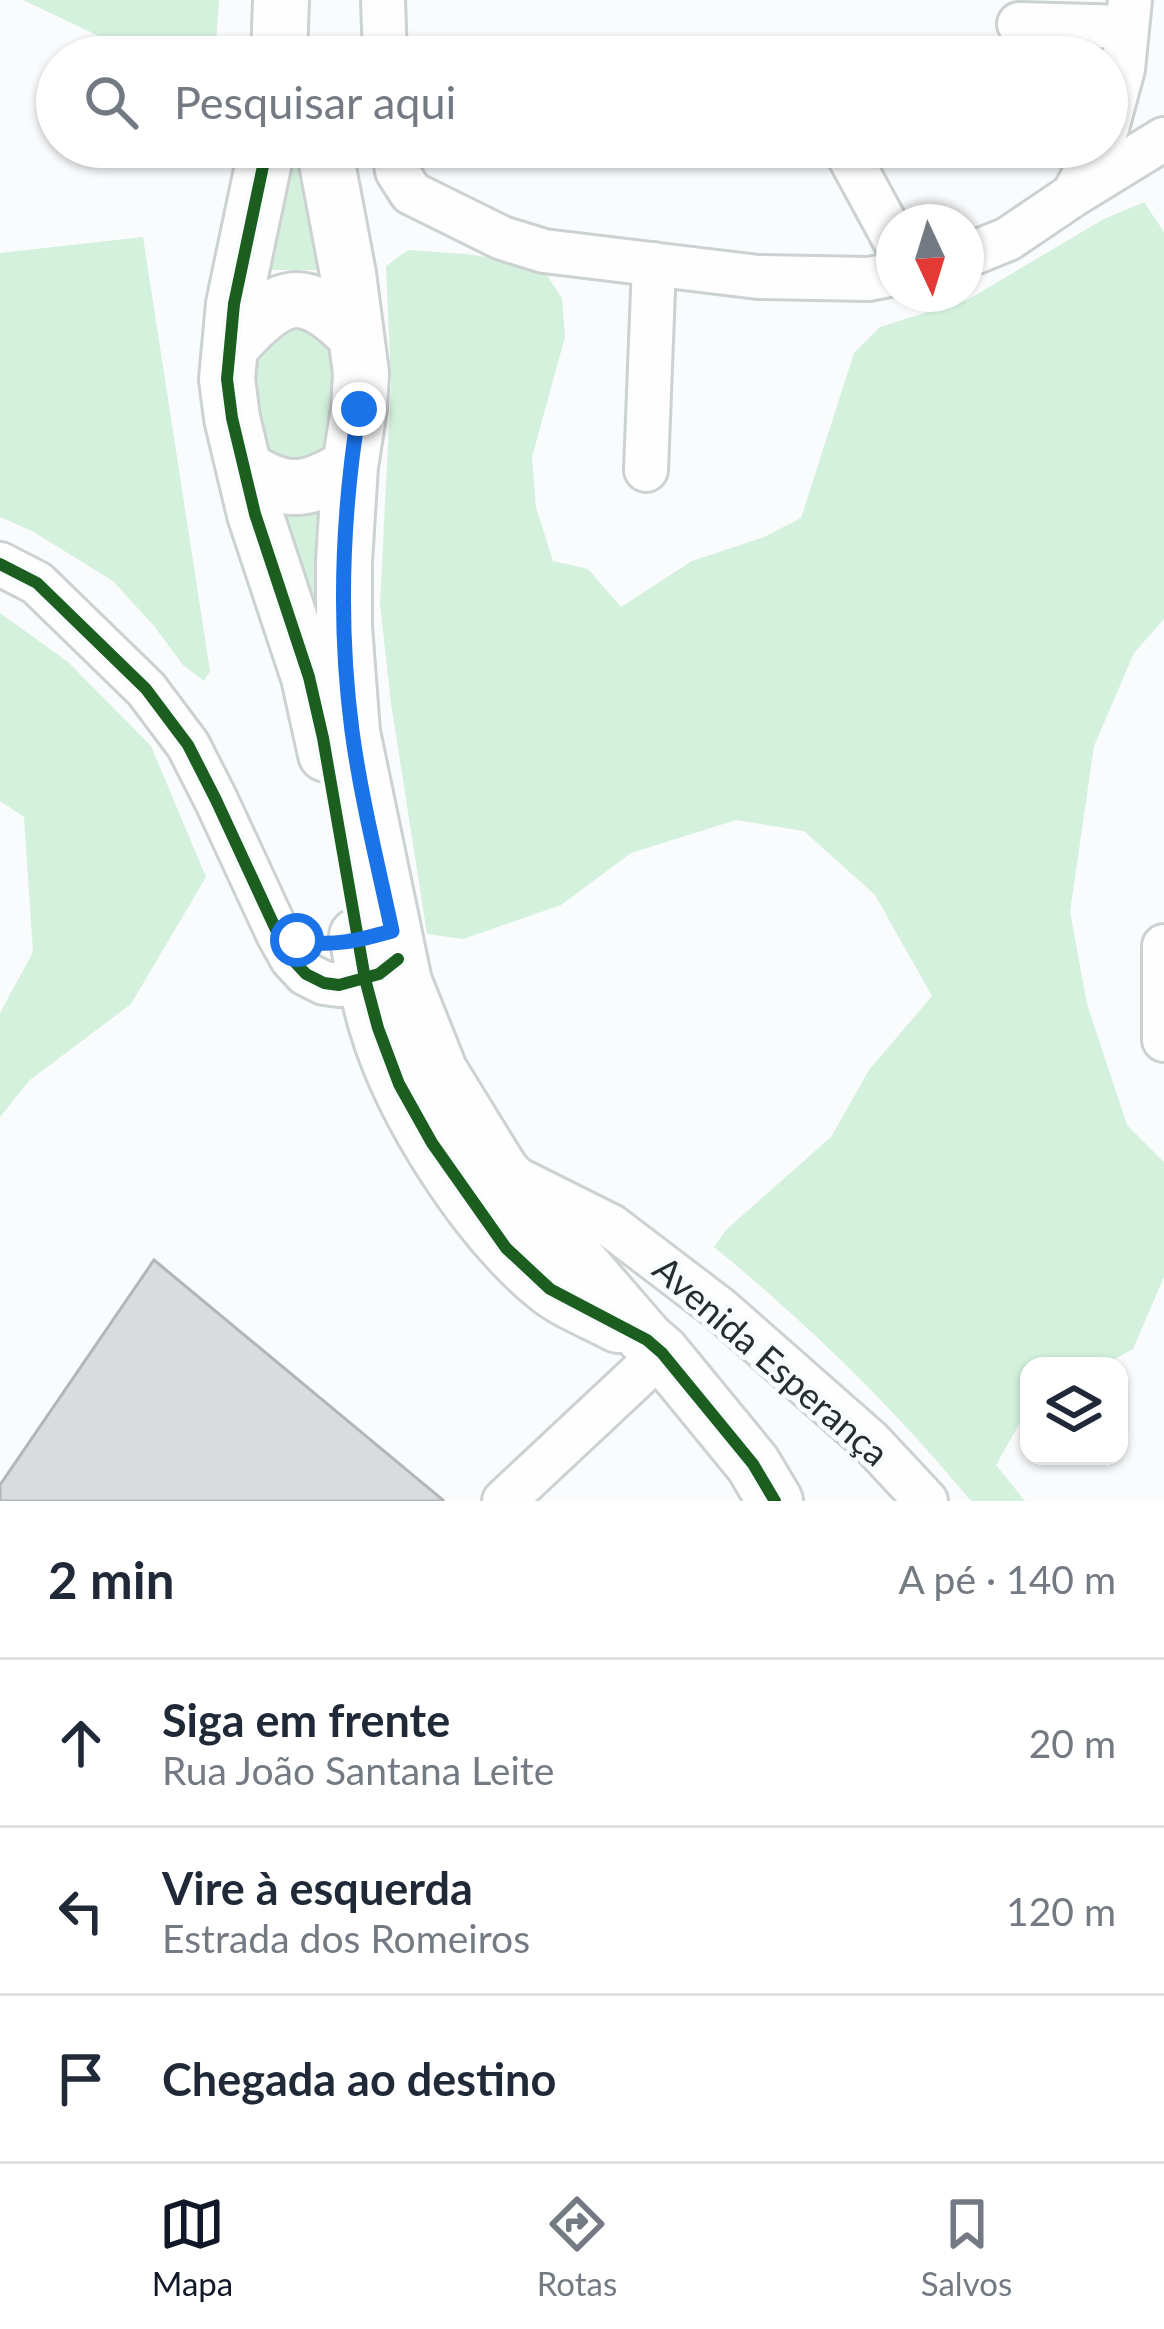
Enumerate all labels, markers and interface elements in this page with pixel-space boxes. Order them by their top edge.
search box [36,36,1128,168]
icon: search [78,69,144,135]
text: Pesquisar aqui [174,75,456,129]
north arrow [876,204,984,312]
route end [332,382,386,436]
route start [270,913,324,967]
street label: Avenida Esperança [645,1246,898,1474]
map controls [1020,1357,1128,1465]
button: layers [1020,1357,1128,1465]
text: 2 min [48,1549,174,1610]
text: A pé · 140 m [898,1556,1116,1602]
text: Siga em frente [162,1693,450,1747]
icon: ahead [48,1710,114,1776]
text: 20 m [1029,1720,1116,1766]
text: Rua João Santana Leite [162,1747,554,1793]
text: Vire à esquerda [162,1861,473,1915]
icon: left [48,1878,114,1944]
text: 120 m [1006,1888,1116,1934]
text: Estrada dos Romeiros [162,1915,530,1961]
icon: arrive [48,2046,114,2112]
text: Chegada ao destino [162,2052,556,2106]
tab: Mapa [152,2191,233,2303]
tab: Rotas [537,2191,617,2303]
tab: Salvos [921,2191,1012,2303]

